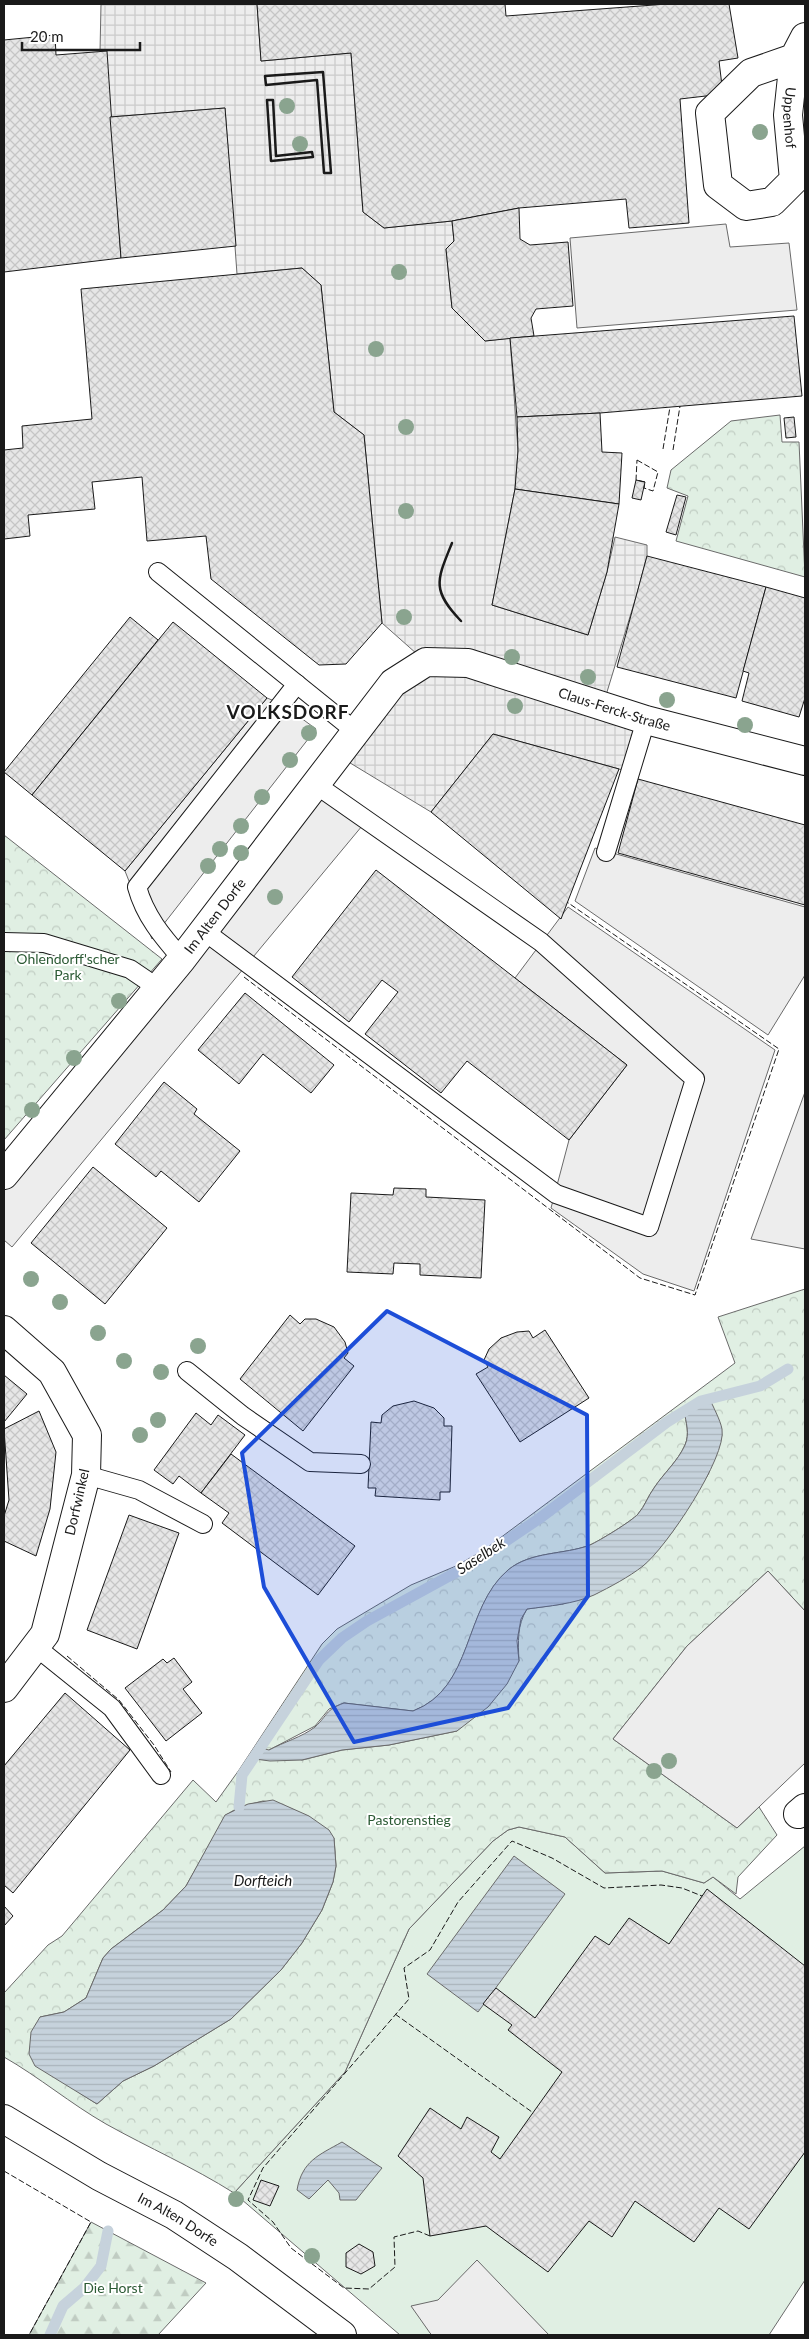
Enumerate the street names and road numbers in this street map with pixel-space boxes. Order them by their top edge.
street label: Uppenhof [780,86,800,149]
street label: Claus-Ferck-Straße [556,683,672,734]
street label: Im Alten Dorfe [180,875,249,957]
street label: Dorfwinkel [61,1467,92,1537]
street label: Im Alten Dorfe [135,2189,222,2250]

